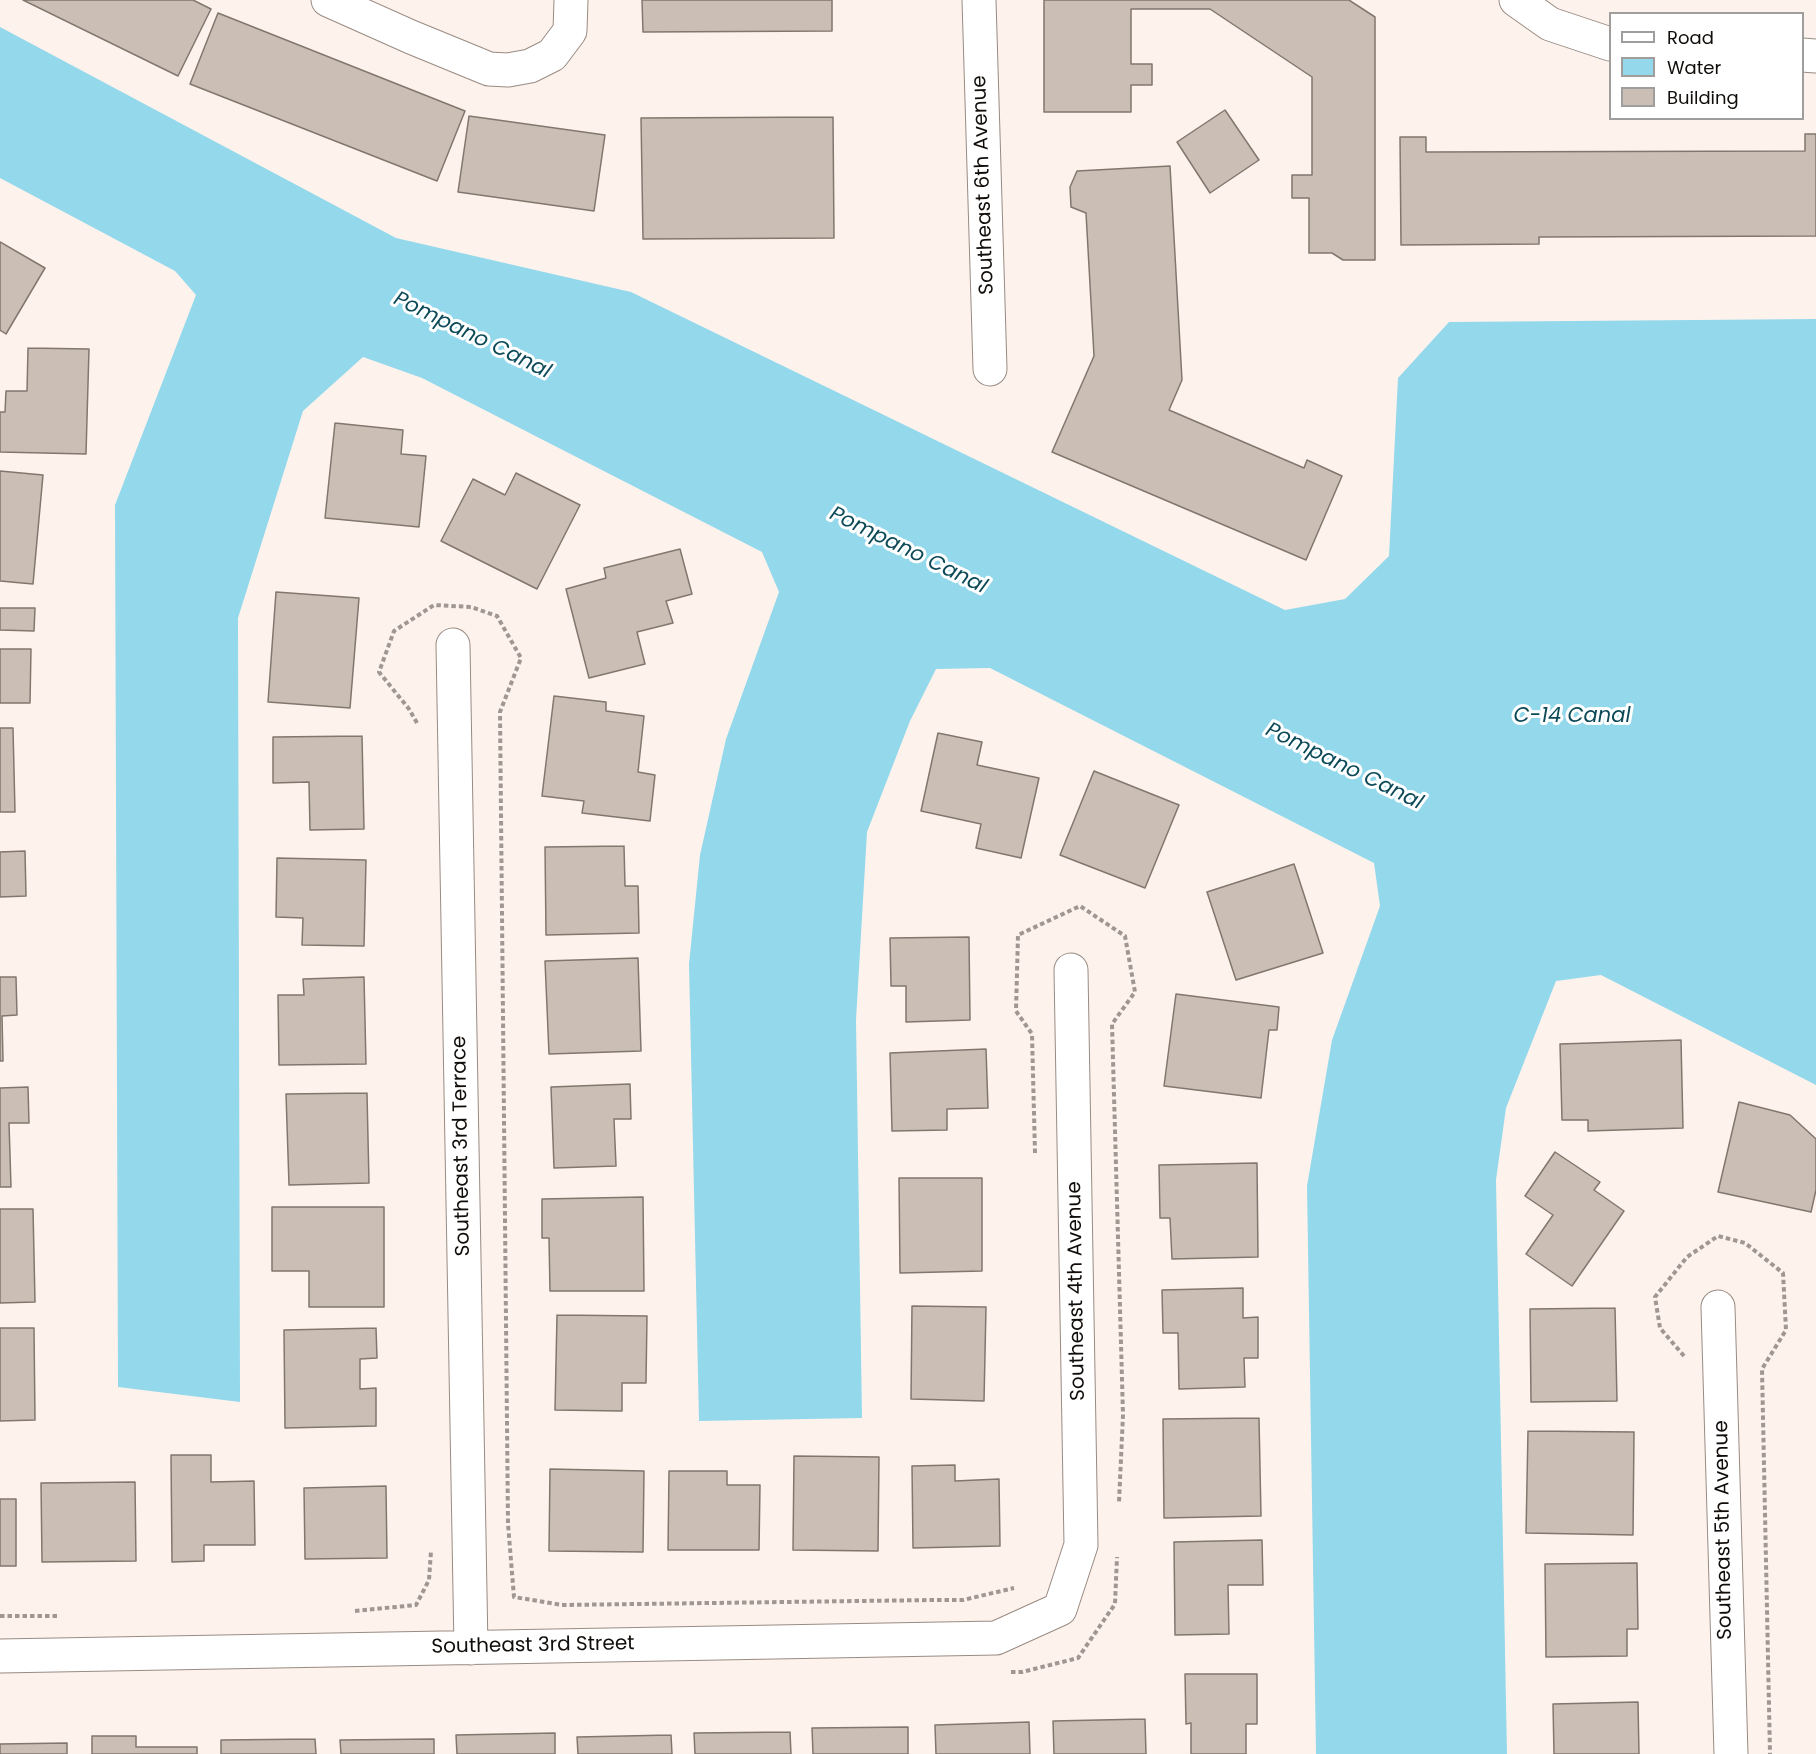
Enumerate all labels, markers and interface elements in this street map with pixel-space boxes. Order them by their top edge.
legend [1609,12,1804,120]
text: Road [1667,25,1714,50]
text: Water [1667,55,1721,80]
street label: Southeast 6th Avenue [968,75,1000,295]
text: Building [1667,85,1739,110]
water label: Pompano Canal [389,287,555,385]
water label: Pompano Canal [825,502,991,600]
water label: C-14 Canal [1513,704,1631,730]
water label: Pompano Canal [1261,718,1427,816]
street label: Southeast 3rd Terrace [448,1035,476,1257]
street label: Southeast 4th Avenue [1063,1181,1091,1401]
street label: Southeast 5th Avenue [1710,1420,1738,1640]
street label: Southeast 3rd Street [431,1632,635,1660]

